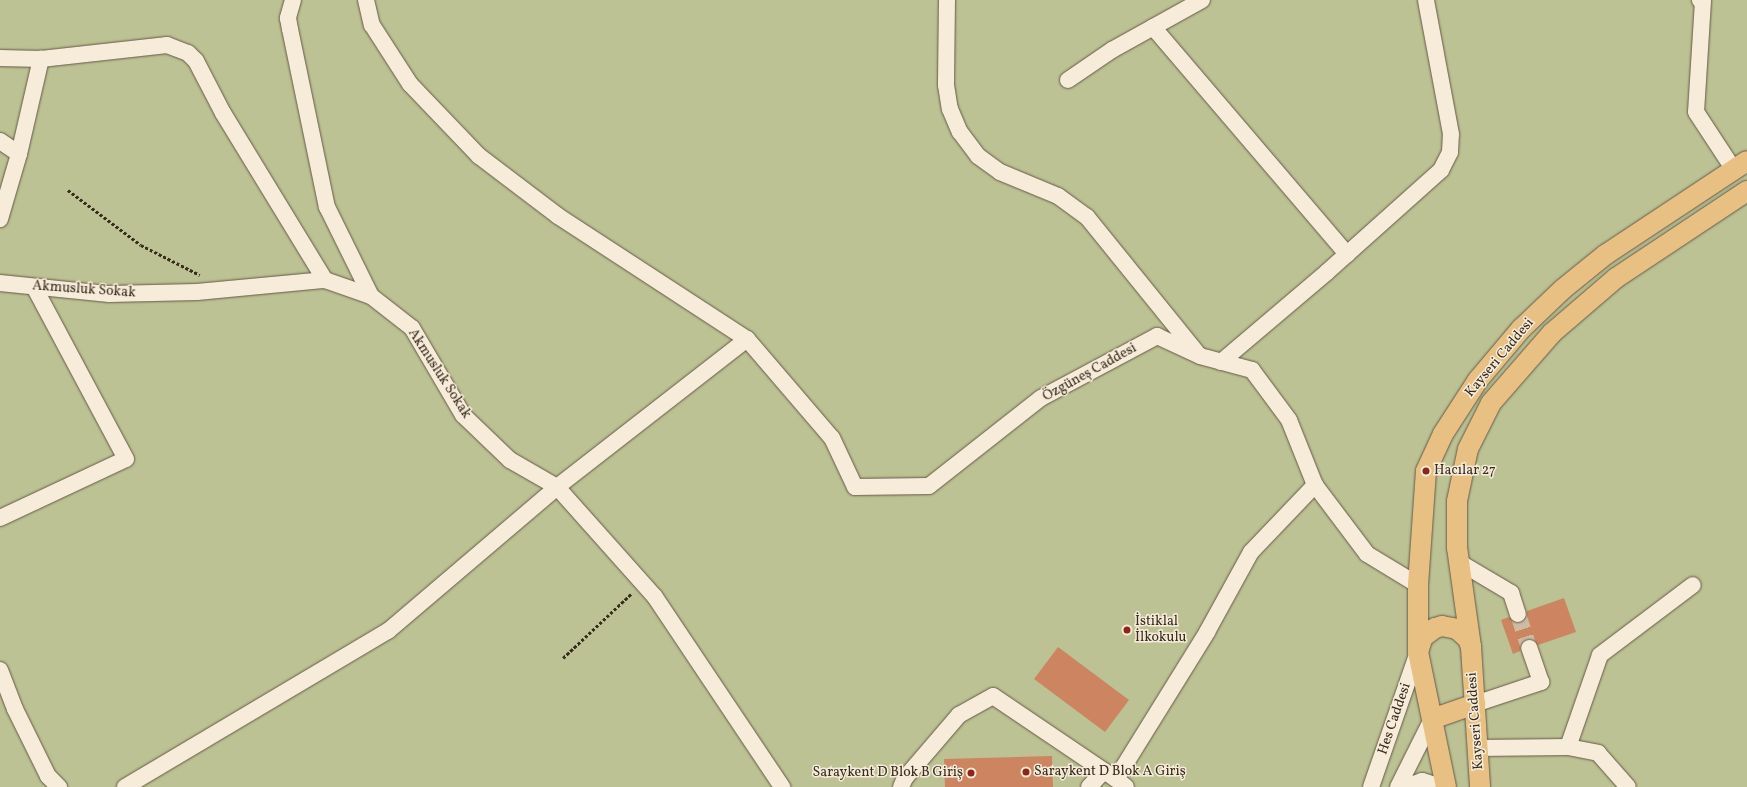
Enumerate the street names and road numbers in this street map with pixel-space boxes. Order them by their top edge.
street label: Akmusluk Sokak [32,278,136,302]
street label: Kayseri Caddesi [1462,315,1538,401]
street label: Akmusluk Sokak [404,326,474,422]
street label: Özgüneş Caddesi [1040,340,1140,406]
street label: Kayseri Caddesi [1464,672,1488,770]
street label: Hes Caddesi [1375,681,1415,757]

